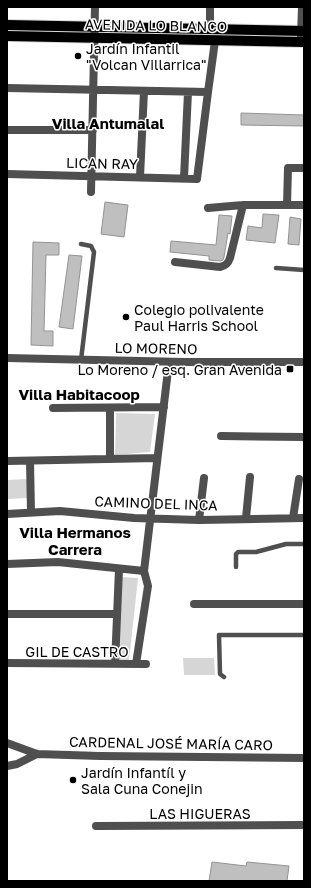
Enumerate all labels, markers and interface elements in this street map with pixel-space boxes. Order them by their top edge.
street label: AVENIDA LO BLANCO [85,15,227,35]
place label: Jardín Infantil "Volcan Villarrica" [86,40,206,73]
marker: Jardín Infantil "Volcan Villarrica" [73,51,83,61]
district label: Villa Antumalal [52,114,164,132]
street label: LICAN RAY [66,154,138,172]
place label: Colegio polivalente Paul Harris School [134,301,264,334]
marker: Colegio polivalente Paul Harris School [121,312,131,322]
street label: LO MORENO [114,339,198,357]
place label: Lo Moreno / esq. Gran Avenida [77,361,282,378]
marker: Lo Moreno / esq. Gran Avenida [285,364,295,374]
district label: Villa Habitacoop [18,385,140,403]
street label: CAMINO DEL INCA [94,492,218,514]
district label: Villa Hermanos Carrera [19,523,131,558]
street label: GIL DE CASTRO [25,643,129,660]
street label: CARDENAL JOSÉ MARÍA CARO [69,733,273,753]
place label: Jardín Infantíl y Sala Cuna Conejin [81,764,203,797]
marker: Jardín Infantíl y Sala Cuna Conejin [68,775,78,785]
street label: LAS HIGUERAS [149,805,251,822]

